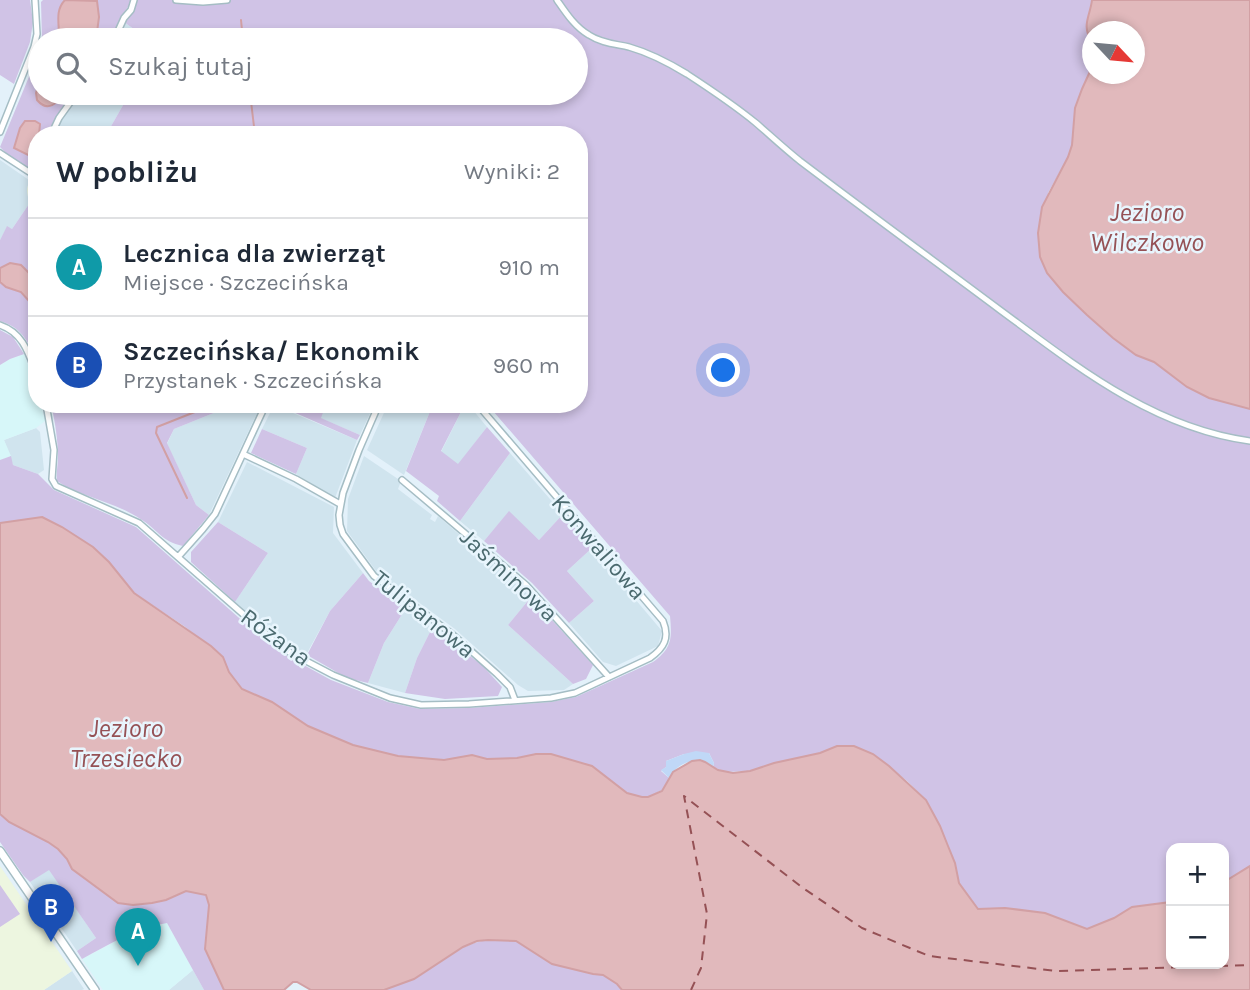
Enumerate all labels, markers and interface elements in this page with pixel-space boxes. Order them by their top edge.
north arrow [1082,21,1145,84]
search box [28,28,588,105]
icon: search [52,48,90,86]
text: Szukaj tutaj [108,51,253,82]
text: W pobliżu [56,154,198,190]
text: Wyniki: 2 [464,158,560,185]
water label: Jezioro Wilczkowo [1090,197,1204,258]
text: Lecznica dla zwierząt [123,238,386,269]
text: A [72,254,86,281]
text: 910 m [498,254,560,281]
text: Miejsce · Szczecińska [123,269,349,296]
text: Szczecińska/ Ekonomik [123,336,419,367]
text: B [72,352,86,379]
text: 960 m [493,352,560,379]
your location [706,353,740,387]
text: Przystanek · Szczecińska [123,367,382,394]
street label: Konwaliowa [546,489,652,605]
street label: Jaśminowa [454,523,564,627]
street label: Tulipanowa [367,564,481,664]
street label: Różana [235,602,317,672]
water label: Jezioro Trzesiecko [70,713,182,774]
map controls [1166,843,1229,969]
button: + [1166,843,1229,906]
pin: B [28,884,74,942]
button: − [1166,906,1229,969]
pin: A [115,908,161,966]

